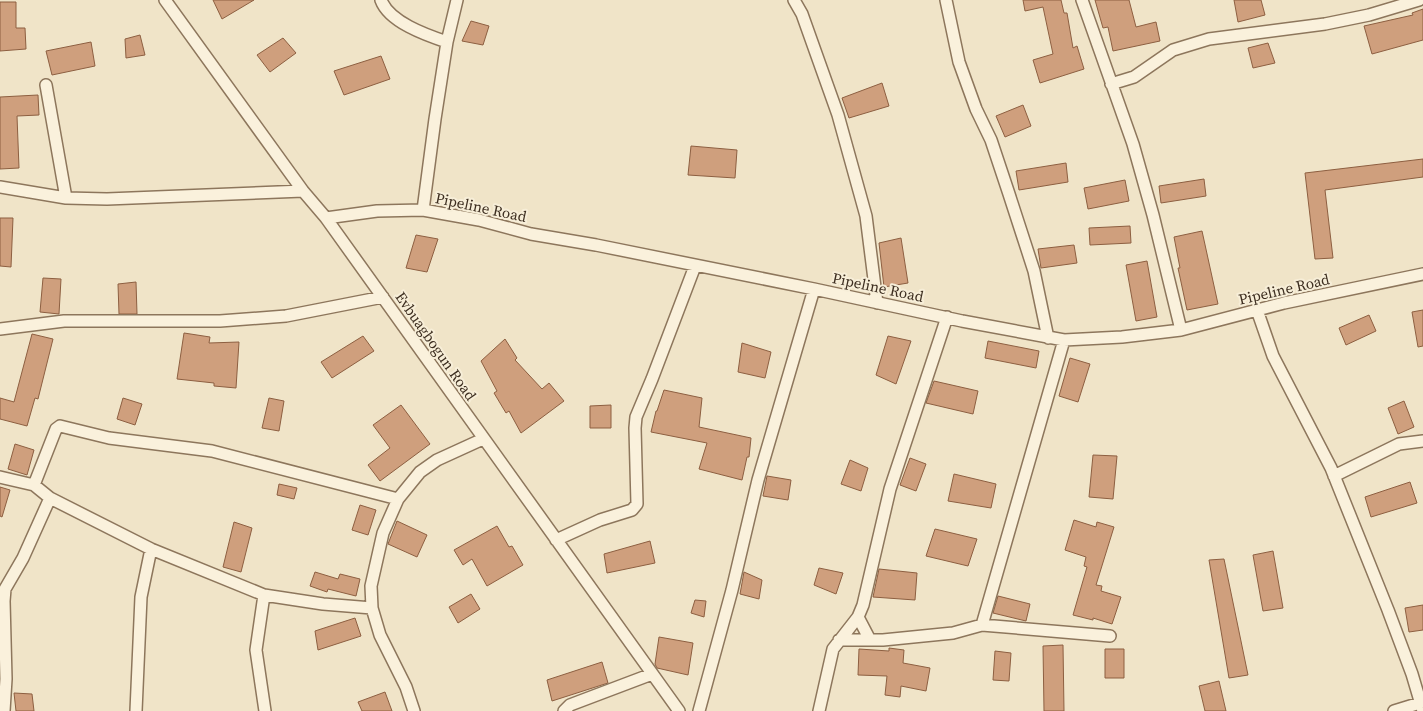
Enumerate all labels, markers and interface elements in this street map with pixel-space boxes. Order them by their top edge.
street label: Pipeline Road [433,187,529,227]
street label: Pipeline Road [830,267,926,307]
street label: Pipeline Road [1236,268,1332,310]
street label: Evbuagbogun Road [391,287,482,405]

